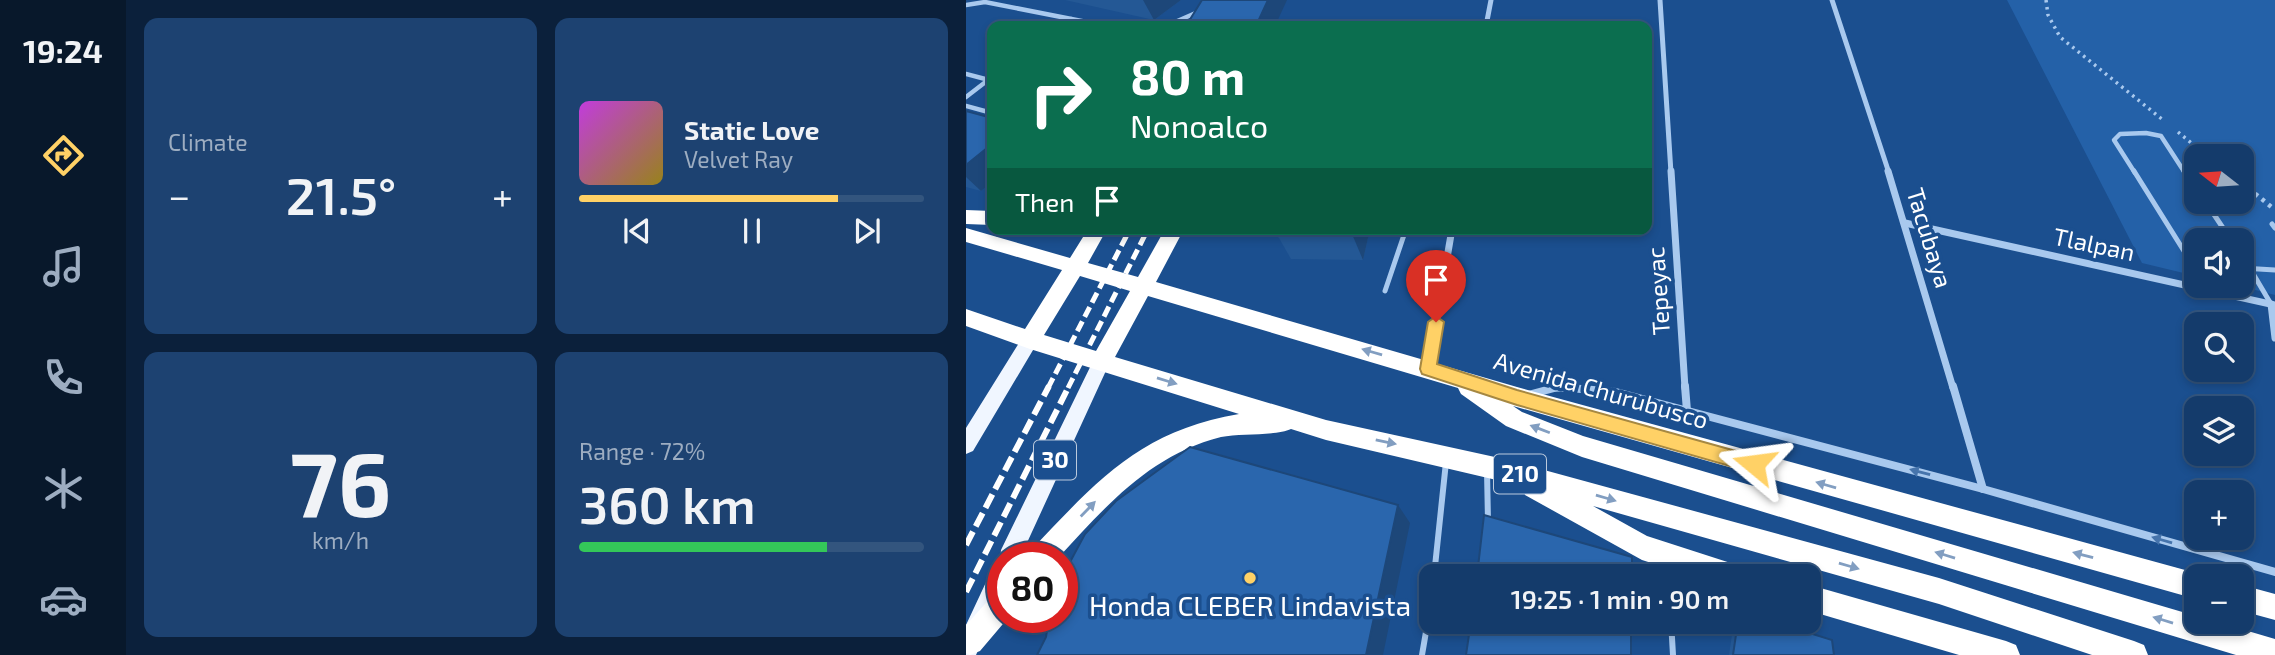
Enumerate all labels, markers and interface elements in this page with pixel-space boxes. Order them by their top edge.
text: 19:24 [23,31,103,69]
text: 80 m [1130,46,1245,105]
icon: right [1015,49,1106,140]
text: Nonoalco [1130,106,1268,144]
text: Static Love [684,114,820,145]
text: Climate [168,128,248,156]
icon: directions [39,131,88,180]
north arrow [2184,144,2254,214]
map controls [2184,144,2254,634]
text: Velvet Ray [684,145,793,173]
text: 21.5° [286,163,396,225]
text: − [168,172,190,218]
text: + [492,172,513,218]
icon: arrive [1088,182,1126,220]
street label: Tacubaya [1902,184,1959,291]
text: Then [1015,186,1074,217]
icon: previous [618,212,656,250]
icon: pause [733,212,771,250]
icon: next [848,212,886,250]
street label: Tlalpan [2051,221,2138,266]
button: sound [2184,228,2254,298]
icon: music [39,242,88,291]
street label: Tepeyac [1640,246,1675,336]
pin [1406,250,1466,322]
icon: arrive [1417,261,1455,299]
button: search [2184,312,2254,382]
street label: Avenida Churubusco [1491,345,1712,434]
one-way arrow [1361,347,1382,357]
icon: phone [39,353,88,402]
one-way arrow [1157,376,1178,386]
button: layers [2184,396,2254,466]
one-way arrow [1530,424,1551,435]
text: 76 [290,426,391,535]
position arrow [1717,427,1791,501]
text: Range · 72% [579,437,705,465]
one-way arrow [1375,437,1397,448]
road number: 30 [1034,440,1076,480]
road number: 210 [1494,454,1546,494]
icon: climate [39,464,88,513]
one-way arrow [1909,466,1931,477]
text: 360 km [579,472,756,534]
one-way arrow [1815,479,1836,489]
button: + [2184,480,2254,550]
one-way arrow [1596,494,1617,504]
one-way arrow [1080,501,1096,518]
text: km/h [312,526,369,554]
one-way arrow [2151,534,2173,545]
speed limit sign: 80 [987,542,1078,633]
one-way arrow [1934,549,1955,559]
one-way arrow [2072,550,2093,560]
one-way arrow [1839,562,1860,572]
button: − [2184,564,2254,634]
marker: Honda CLEBER Lindavista [1242,570,1258,586]
icon: car [39,575,88,624]
text: 19:25 · 1 min · 90 m [1511,583,1729,614]
place label: Honda CLEBER Lindavista [1089,588,1411,622]
one-way arrow [2152,614,2173,624]

